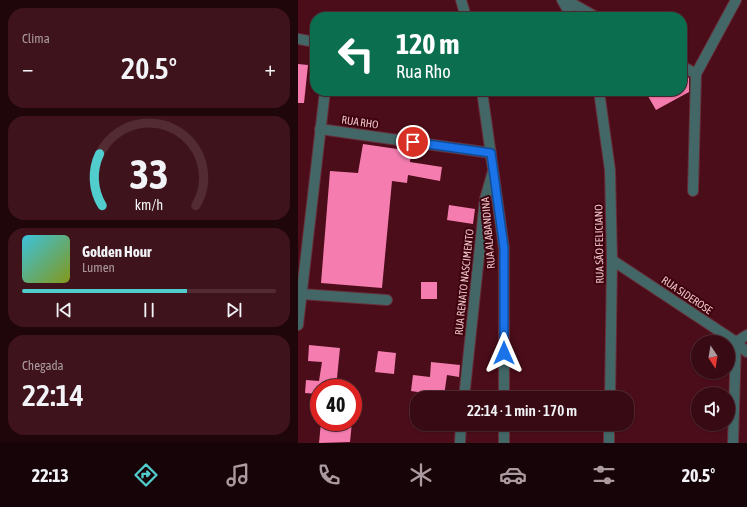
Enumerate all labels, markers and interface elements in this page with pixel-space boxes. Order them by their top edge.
icon: left [330,28,382,80]
text: 120 m [396,28,459,60]
text: Clima [22,31,50,46]
text: 20.5° [121,51,177,85]
text: − [22,55,33,81]
text: + [265,55,276,81]
text: Rua Rho [396,61,451,82]
street label: RUA RHO [341,113,379,131]
pin [396,125,430,159]
icon: arrive [402,131,424,153]
text: 33 [129,149,169,197]
text: km/h [135,196,163,212]
street label: RUA ALABANDINA [479,196,497,269]
street label: RUA SÃO FELICIANO [592,204,606,284]
street label: RUA RENATO NASCIMENTO [452,228,476,336]
text: Golden Hour [82,243,152,260]
text: Lumen [82,260,115,275]
street label: RUA SIDEROSE [659,274,715,316]
icon: previous [53,299,75,321]
icon: pause [138,299,160,321]
icon: next [223,299,245,321]
position arrow [483,332,525,374]
north arrow [691,335,735,379]
map controls [691,335,735,431]
text: Chegada [22,358,64,373]
text: 22:14 [22,378,84,412]
speed limit sign: 40 [310,379,362,431]
button: sound [691,387,735,431]
text: 22:14 · 1 min · 170 m [467,402,577,419]
icon: directions [132,461,160,489]
icon: music [224,461,252,489]
icon: phone [315,461,343,489]
icon: climate [407,461,435,489]
icon: car [499,461,527,489]
icon: filters [590,461,618,489]
text: 22:13 [32,465,69,486]
text: 20.5° [682,465,715,486]

